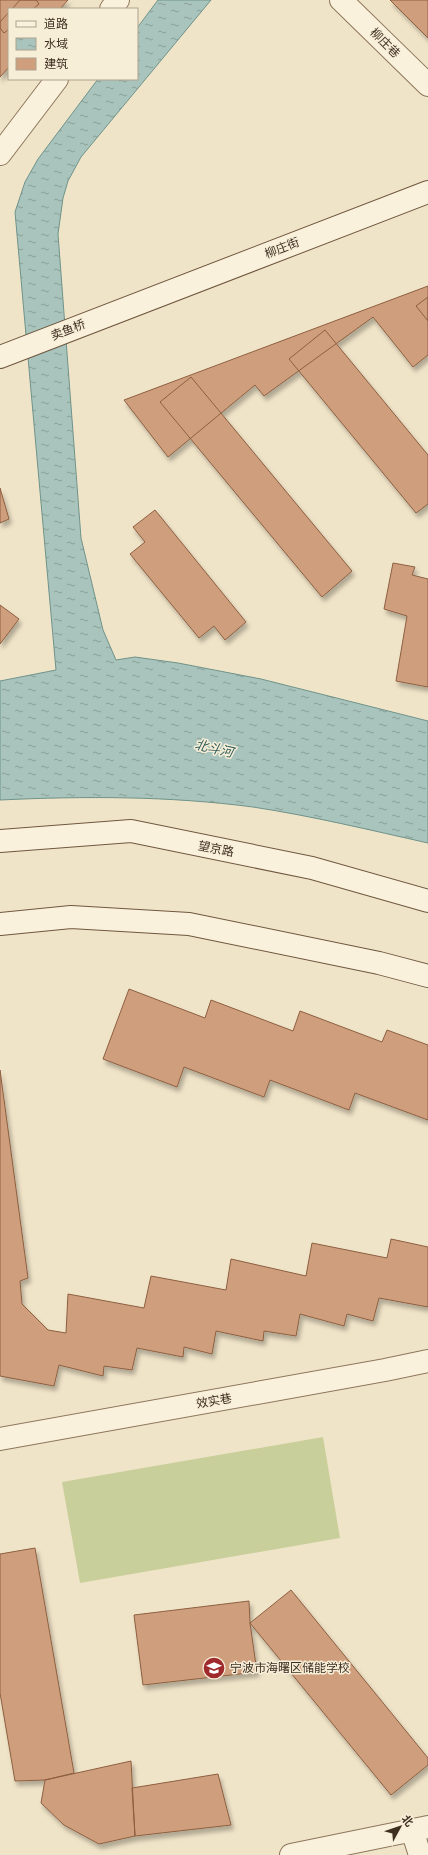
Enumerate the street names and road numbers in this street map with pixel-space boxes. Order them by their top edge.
street label: 柳庄巷 [367,25,403,61]
street label: 柳庄街 [263,235,301,261]
street label: 卖鱼桥 [49,317,87,343]
street label: 望京路 [197,839,235,859]
street label: 效实巷 [195,1391,233,1411]

